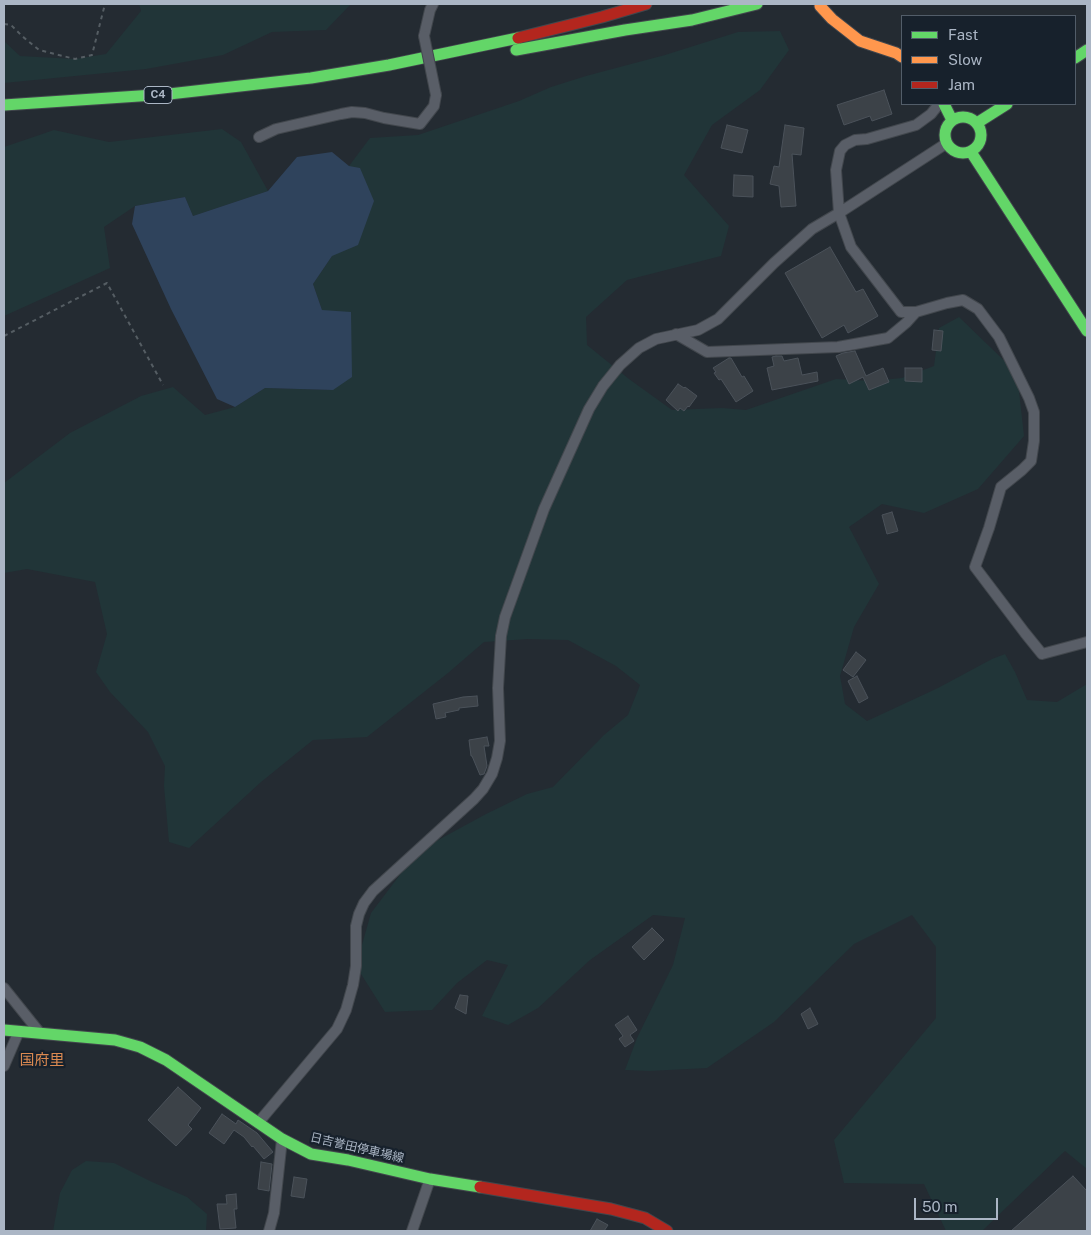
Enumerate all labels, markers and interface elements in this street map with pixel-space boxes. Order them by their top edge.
legend [901,15,1076,105]
text: Fast [948,26,978,43]
text: Slow [948,51,982,68]
text: Jam [948,76,975,93]
road number: C4 [144,86,172,104]
district label: 国府里 [20,1051,64,1069]
street label: 日吉誉田停車場線 [309,1130,405,1166]
scale bar [916,1188,1000,1220]
text: 50 m [922,1198,957,1215]

